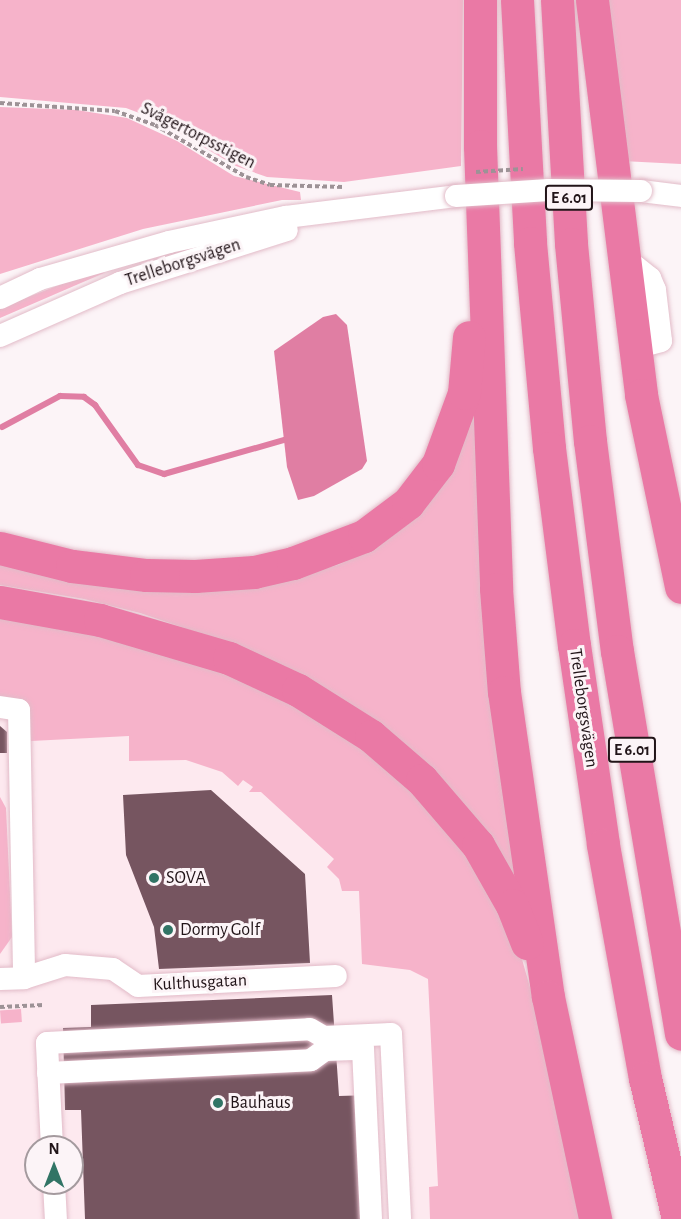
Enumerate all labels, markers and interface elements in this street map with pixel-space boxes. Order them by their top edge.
street label: Svågertorpsstigen [137,98,259,174]
road number: E 6.01 [544,185,594,211]
street label: Trelleborgsvägen [123,234,243,292]
street label: Trelleborgsvägen [564,647,602,769]
road number: E 6.01 [606,737,658,763]
place label: SOVA [166,867,206,889]
marker: SOVA [147,871,161,885]
place label: Dormy Golf [180,919,260,941]
marker: Dormy Golf [161,923,175,937]
street label: Kulthusgatan [152,970,248,996]
place label: Bauhaus [230,1092,291,1114]
marker: Bauhaus [211,1096,225,1110]
north arrow [24,1135,84,1195]
text: N [48,1141,60,1157]

